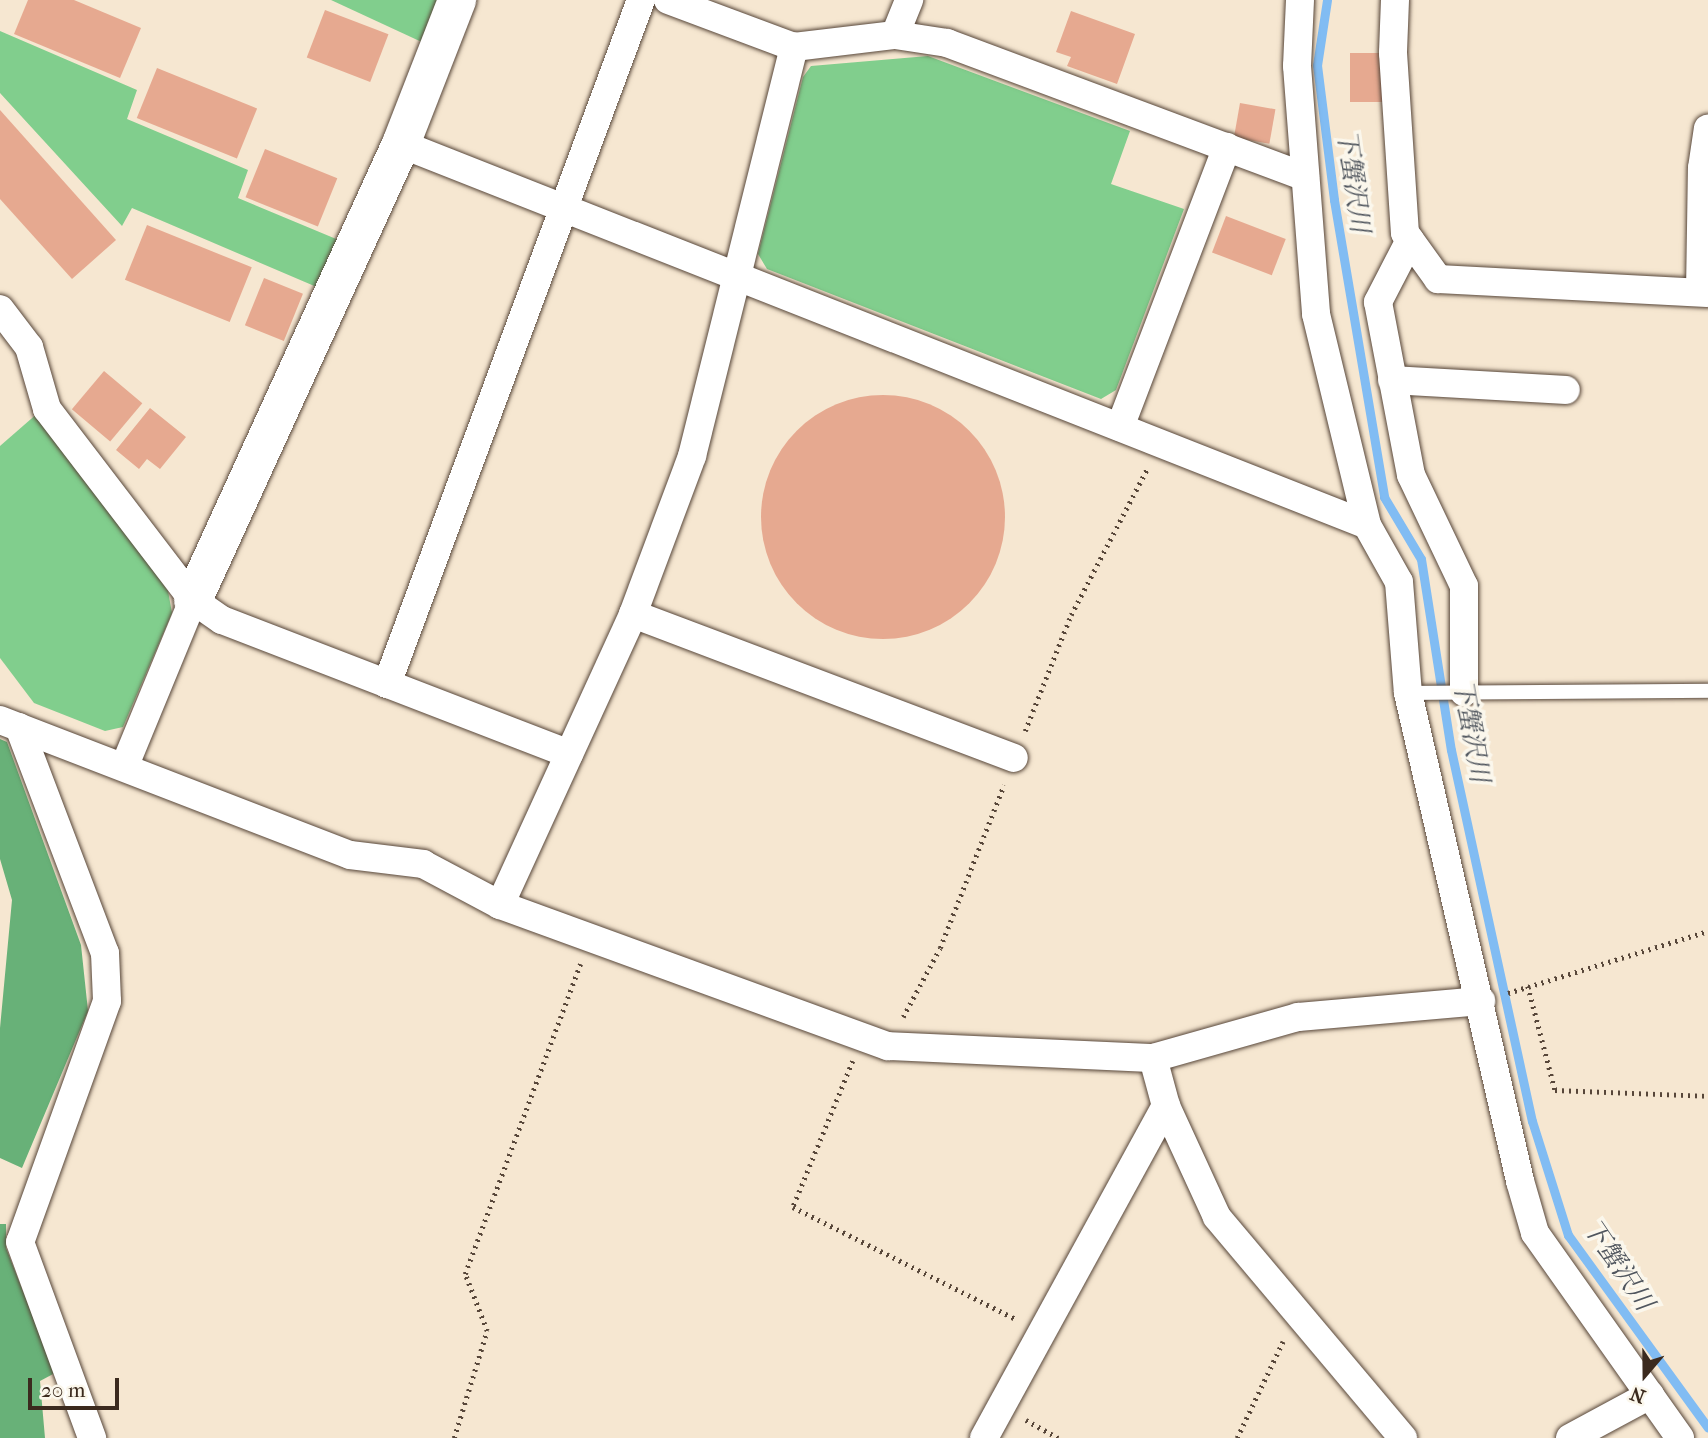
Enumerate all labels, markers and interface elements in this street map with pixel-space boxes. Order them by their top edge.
water label: 下蟹沢川 [1330,127,1376,235]
water label: 下蟹沢川 [1447,677,1495,785]
water label: 下蟹沢川 [1576,1213,1660,1317]
north arrow [1610,1340,1680,1410]
scale bar [32,1364,122,1408]
text: 20 m [41,1378,85,1402]
text: N [1627,1382,1648,1408]

